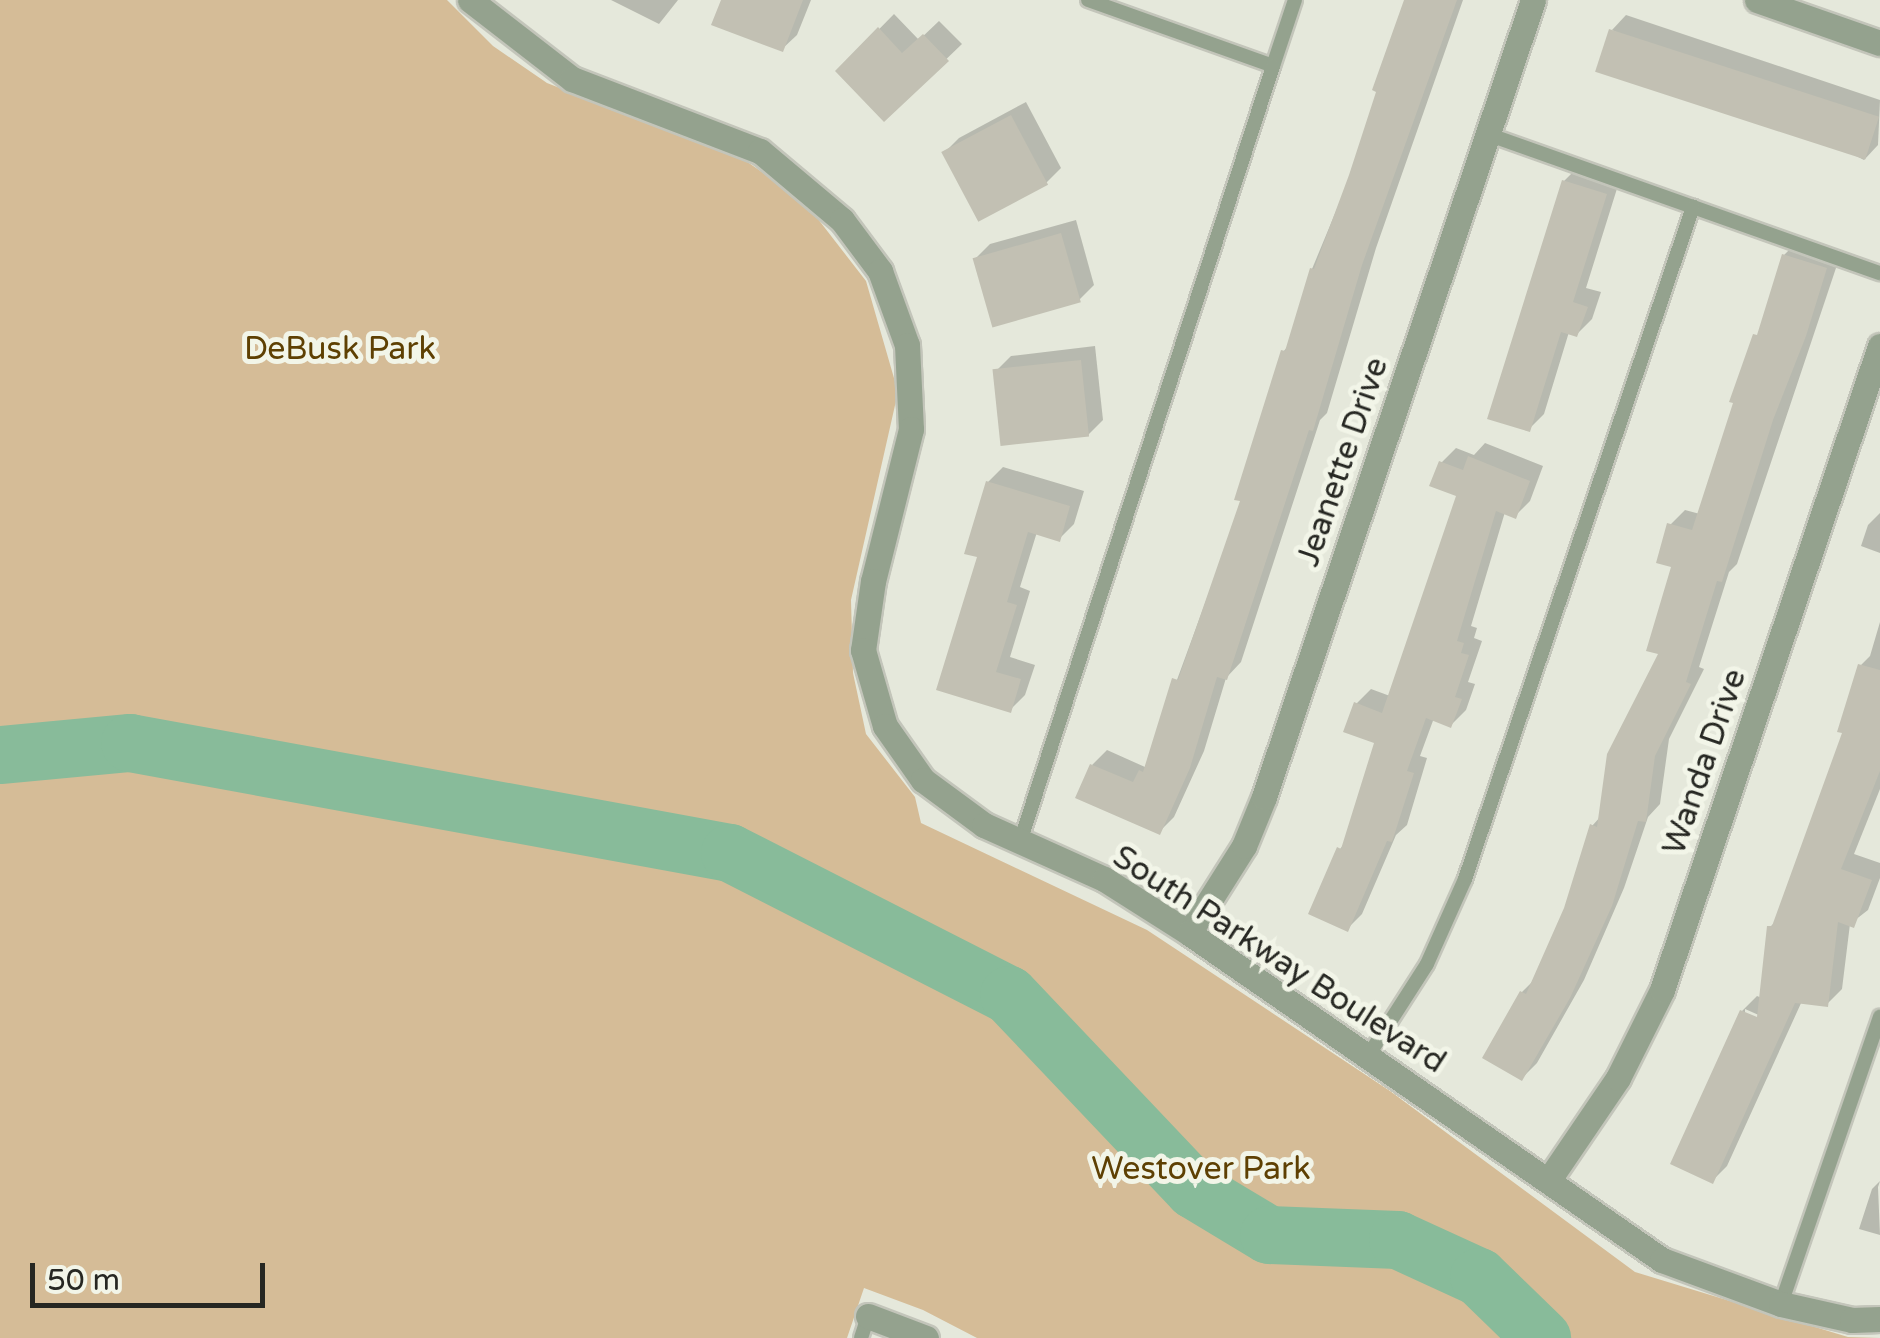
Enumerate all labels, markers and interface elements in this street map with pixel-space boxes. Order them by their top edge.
park label: DeBusk Park [244,330,436,368]
street label: Jeanette Drive [1289,353,1397,571]
street label: Wanda Drive [1655,664,1755,860]
street label: South Parkway Boulevard [1105,838,1453,1082]
park label: Westover Park [1091,1150,1311,1188]
scale bar [35,1243,270,1305]
text: 50 m [47,1262,120,1299]

